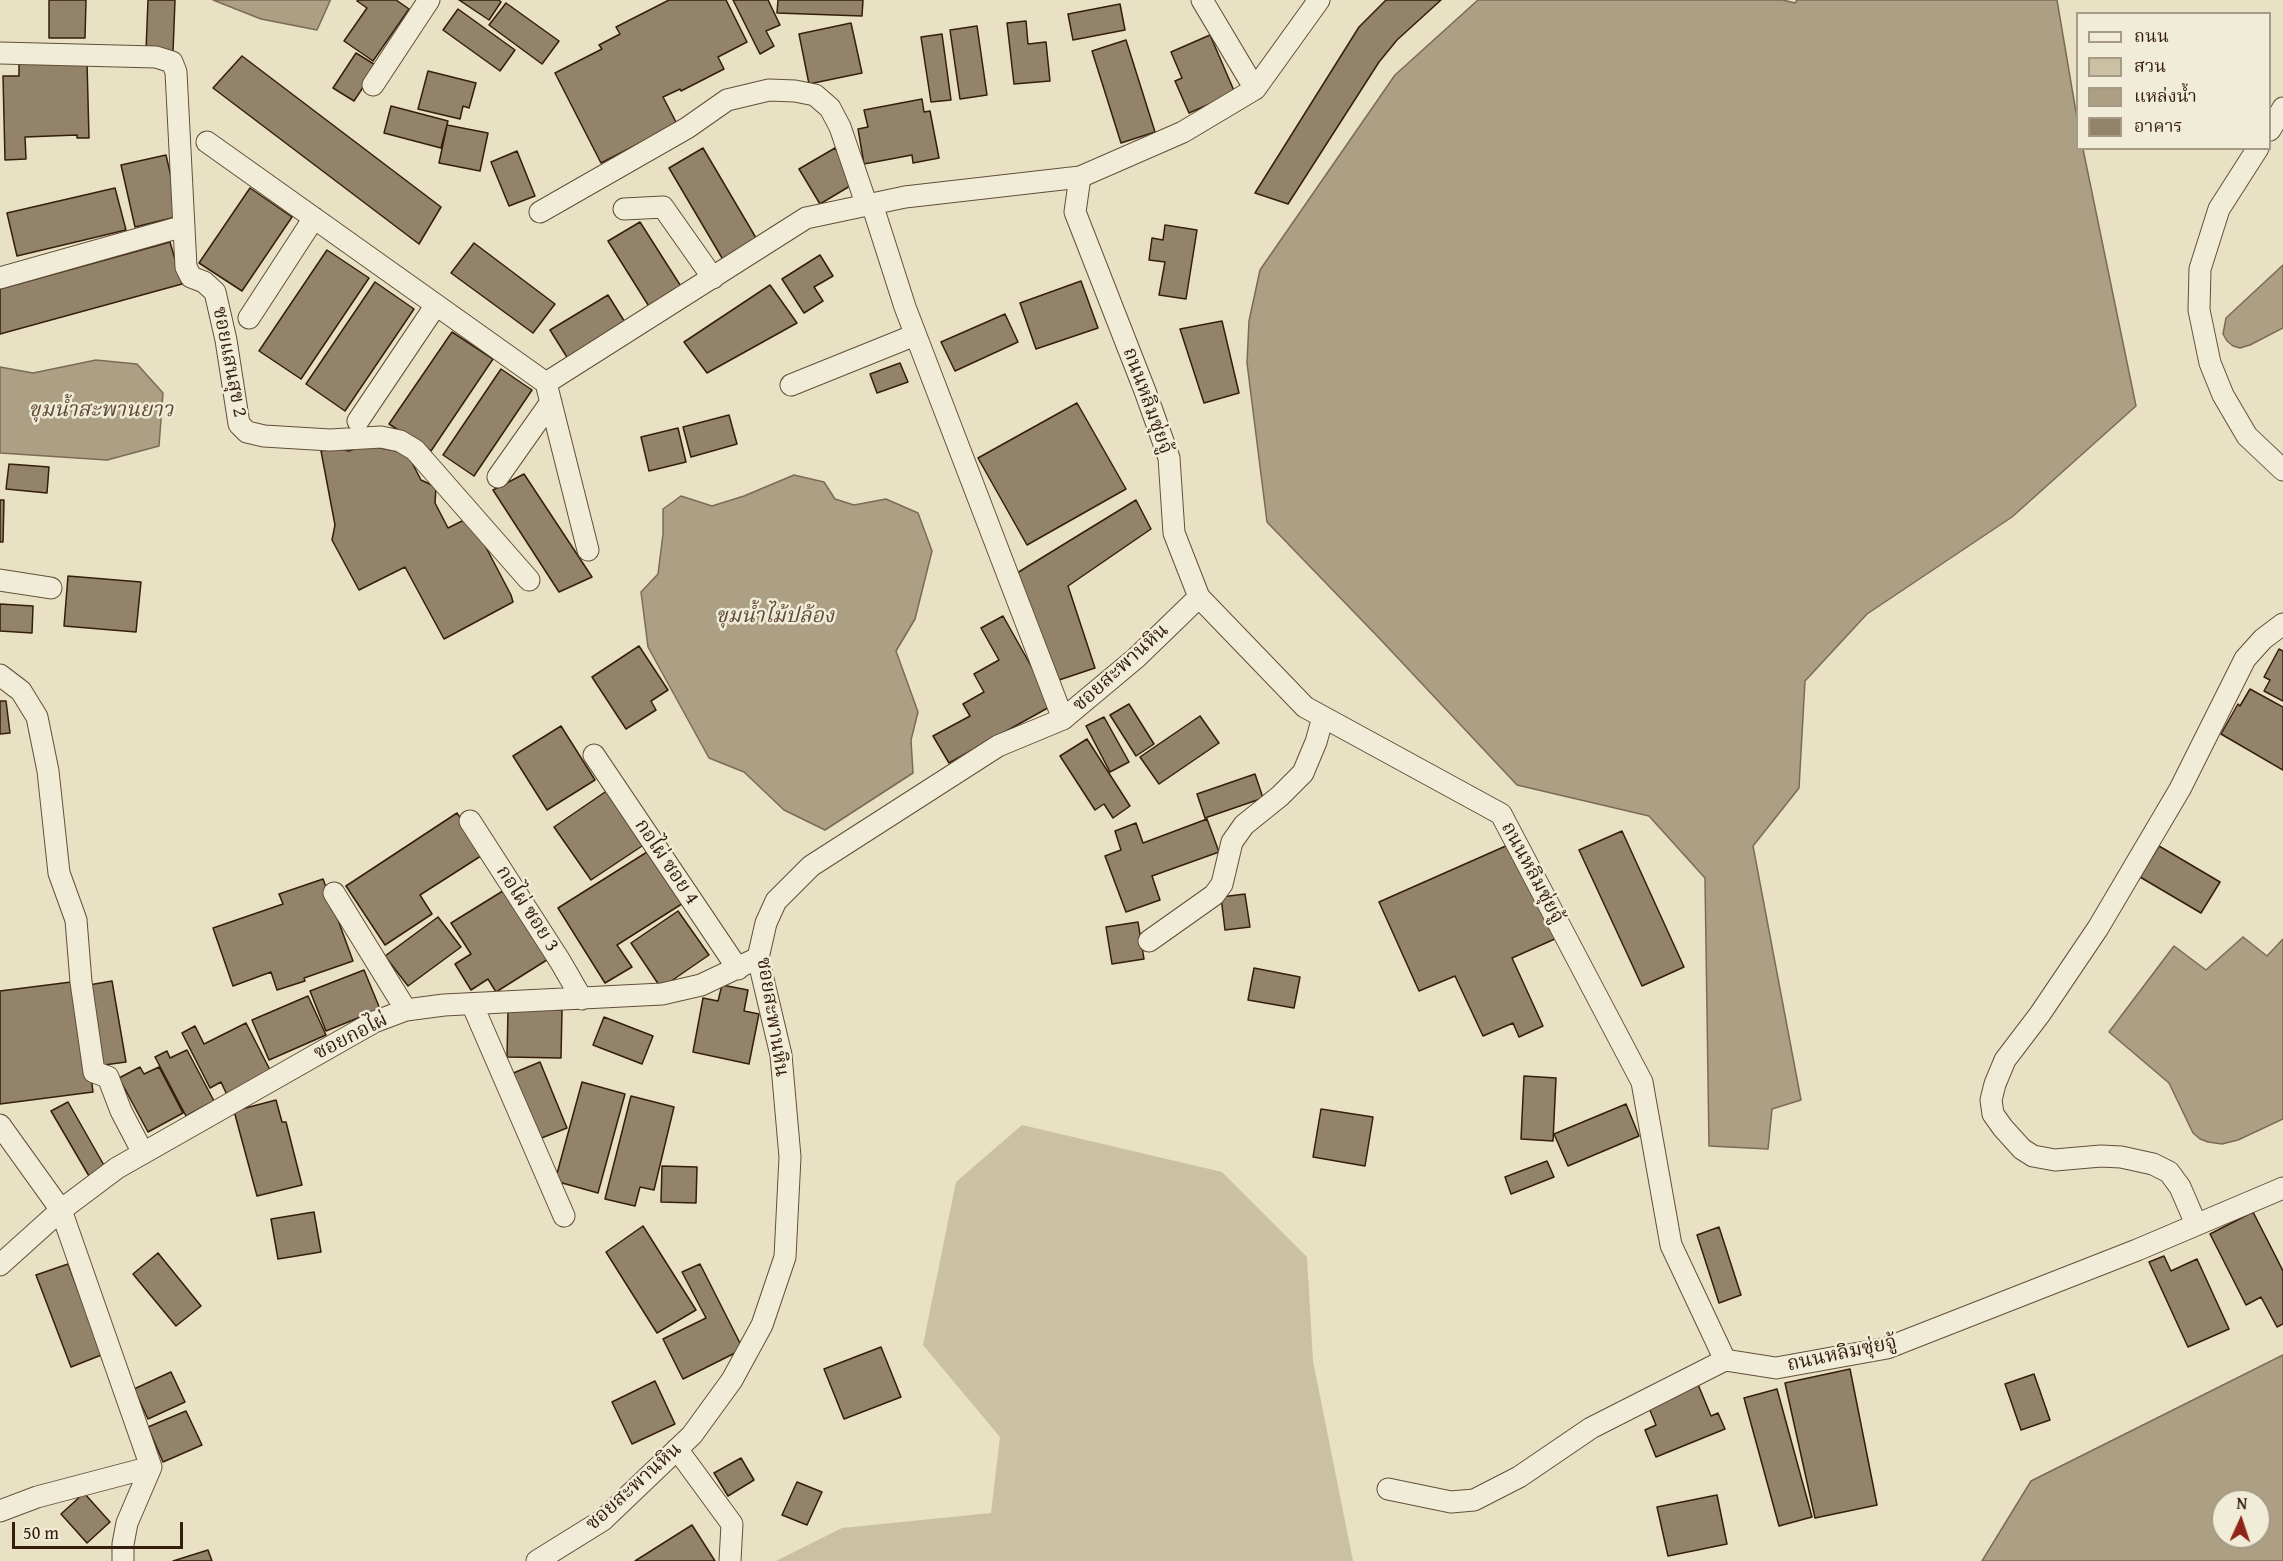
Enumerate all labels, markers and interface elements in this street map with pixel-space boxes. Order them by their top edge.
legend [2076,12,2271,150]
text: ถนน [2134,22,2169,49]
text: สวน [2134,52,2166,79]
text: แหล่งน้ำ [2134,82,2197,109]
text: อาคาร [2134,112,2183,139]
street label: ซอยแสนสุข 2 [207,305,251,419]
street label: ถนนหลิมซุ่ยจู้ [1117,344,1177,458]
water label: ขุมน้ำสะพานยาว [29,398,173,424]
water label: ขุมน้ำไม้ปล้อง [716,604,834,630]
street label: ซอยสะพานหิน [1068,619,1174,717]
street label: กอไผ่ ซอย 4 [629,815,703,909]
street label: ถนนหลิมซุ่ยจู้ [1495,818,1569,928]
street label: กอไผ่ ซอย 3 [490,861,564,957]
street label: ซอยสะพานหิน [751,955,793,1079]
street label: ซอยกอไผ่ [310,1008,392,1066]
street label: ถนนหลิมซุ่ยจู้ [1785,1331,1899,1377]
street label: ซอยสะพานหิน [581,1438,687,1536]
north arrow [2211,1489,2271,1549]
text: N [2236,1491,2248,1515]
scale bar [15,1510,186,1548]
text: 50 m [23,1519,59,1546]

